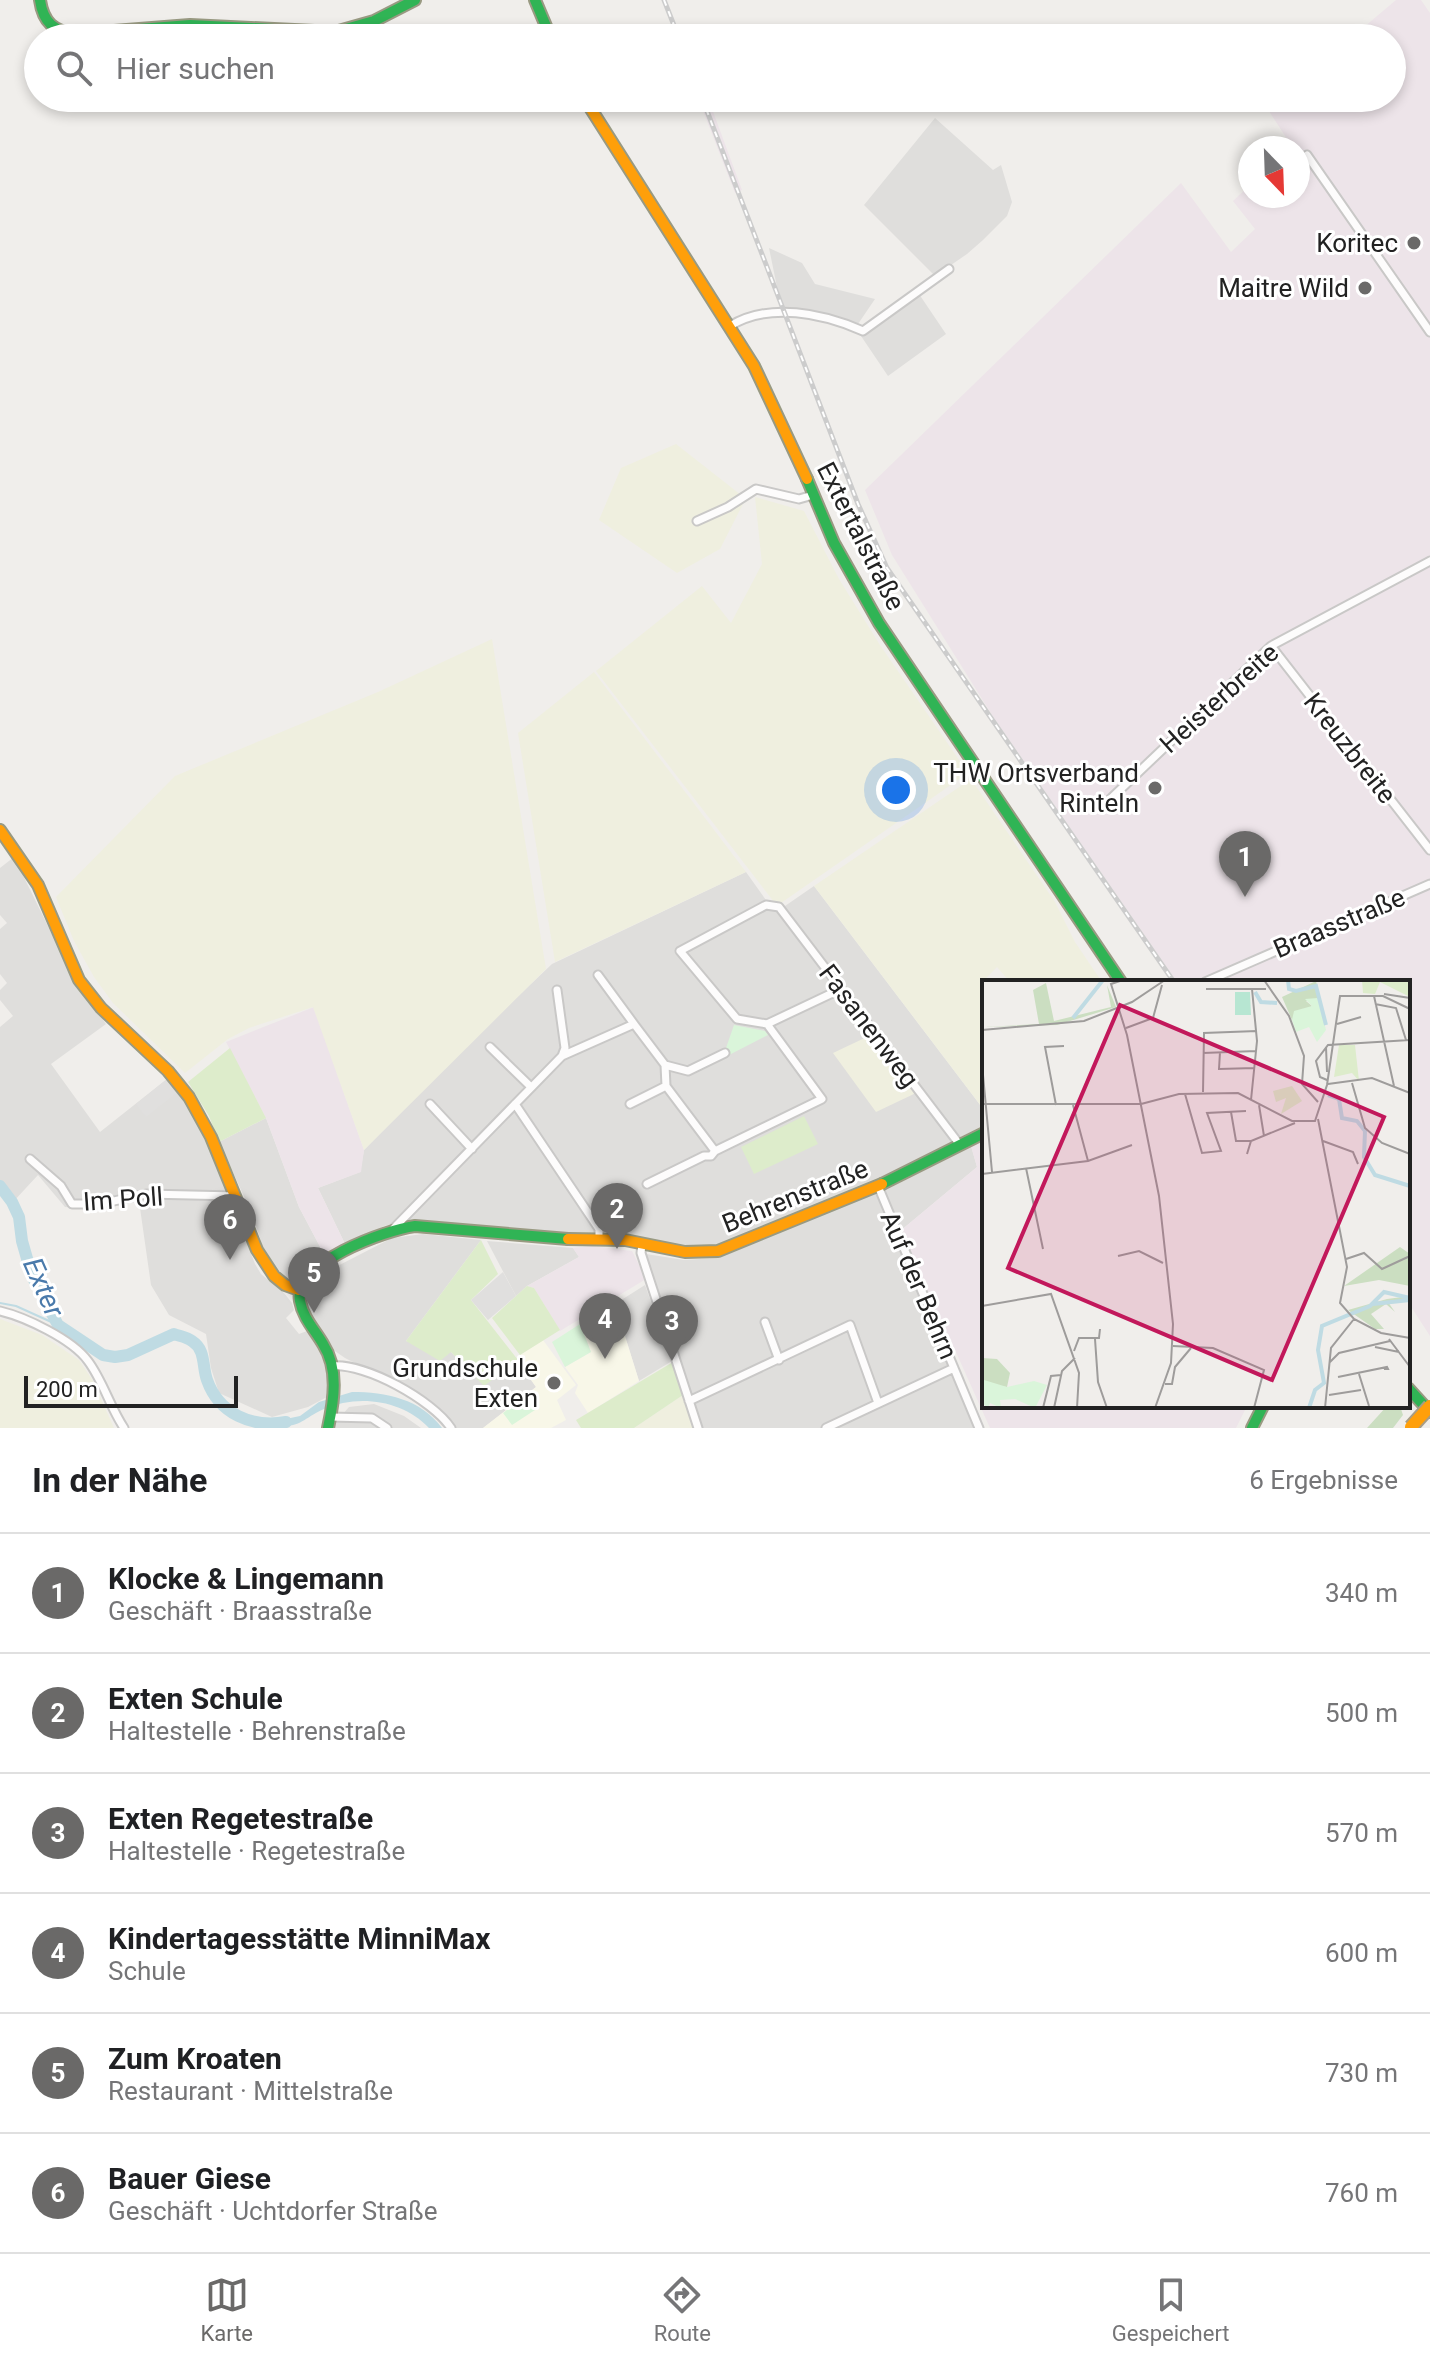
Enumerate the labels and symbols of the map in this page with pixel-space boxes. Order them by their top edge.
north arrow [1238,136,1310,208]
place label: Koritec [1316,228,1398,258]
marker: Koritec [1405,234,1423,252]
place label: Maitre Wild [1218,273,1349,303]
marker: Maitre Wild [1356,279,1374,297]
street label: Extertalstraße [811,457,911,615]
street label: Heisterbreite [1154,637,1284,759]
street label: Kreuzbreite [1298,687,1402,809]
place label: THW Ortsverband Rinteln [933,758,1139,818]
your location [876,770,916,810]
marker: THW Ortsverband Rinteln [1146,779,1164,797]
pin: 1 [1219,831,1271,897]
street label: Braasstraße [1269,882,1409,964]
street label: Fasanenweg [813,959,925,1093]
inset map [982,980,1410,1408]
street label: Behrenstraße [718,1153,872,1239]
street label: Im Poll [82,1181,164,1217]
pin: 2 [591,1183,643,1249]
pin: 6 [204,1194,256,1260]
street label: Auf der Behrn [874,1206,964,1364]
pin: 5 [288,1247,340,1313]
water label: Exter [16,1252,71,1323]
pin: 4 [579,1293,631,1359]
pin: 3 [646,1295,698,1361]
place label: Grundschule Exten [392,1353,538,1413]
scale bar [24,1372,238,1408]
marker: Grundschule Exten [545,1374,563,1392]

